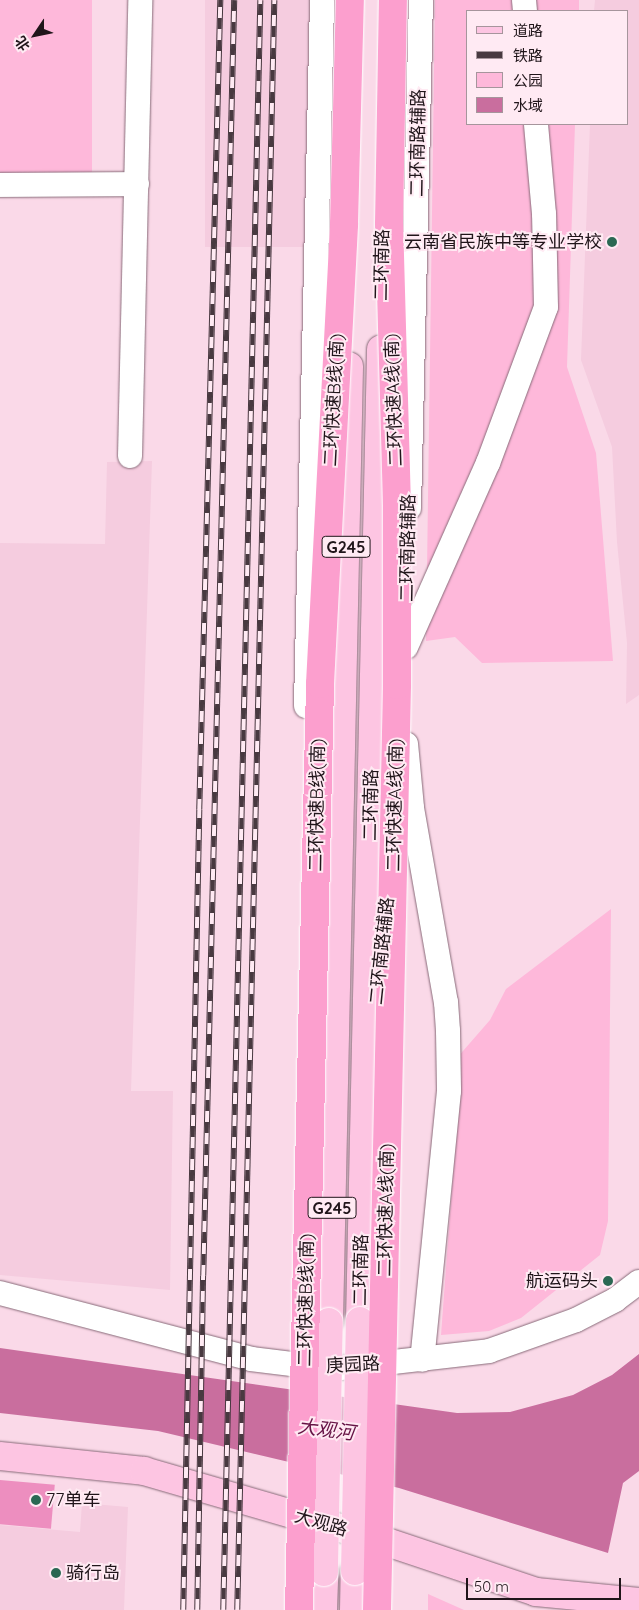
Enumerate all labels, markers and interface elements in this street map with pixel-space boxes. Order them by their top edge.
north arrow [10,10,60,60]
legend [466,10,629,125]
text: 道路 [513,21,543,40]
text: 北 [11,33,34,54]
text: 铁路 [513,46,543,65]
text: 公园 [513,71,543,90]
street label: 二环南路辅路 [406,89,430,197]
text: 水域 [513,96,543,115]
street label: 二环南路 [371,229,393,301]
place label: 云南省民族中等专业学校 [404,231,602,253]
marker: 云南省民族中等专业学校 [606,236,618,248]
street label: 二环快速B线(南) [320,333,348,467]
street label: 二环快速A线(南) [381,333,407,467]
street label: 二环南路辅路 [396,494,420,602]
road number: G245 [321,534,371,560]
street label: 二环快速B线(南) [305,738,329,872]
street label: 二环快速A线(南) [383,738,407,872]
street label: 二环南路 [360,769,382,841]
street label: 二环南路辅路 [366,896,398,1006]
street label: 二环快速A线(南) [374,1143,398,1277]
road number: G245 [307,1194,357,1222]
street label: 二环快速B线(南) [294,1233,318,1367]
street label: 二环南路 [350,1234,372,1306]
place label: 航运码头 [526,1270,598,1292]
marker: 航运码头 [602,1275,614,1287]
street label: 庚园路 [325,1353,381,1377]
water label: 大观河 [296,1415,356,1445]
place label: 77单车 [46,1489,100,1511]
marker: 77单车 [30,1494,42,1506]
street label: 大观路 [292,1505,350,1541]
place label: 骑行岛 [66,1562,120,1584]
marker: 骑行岛 [50,1567,62,1579]
scale bar [469,1568,624,1600]
text: 50 m [474,1577,509,1596]

